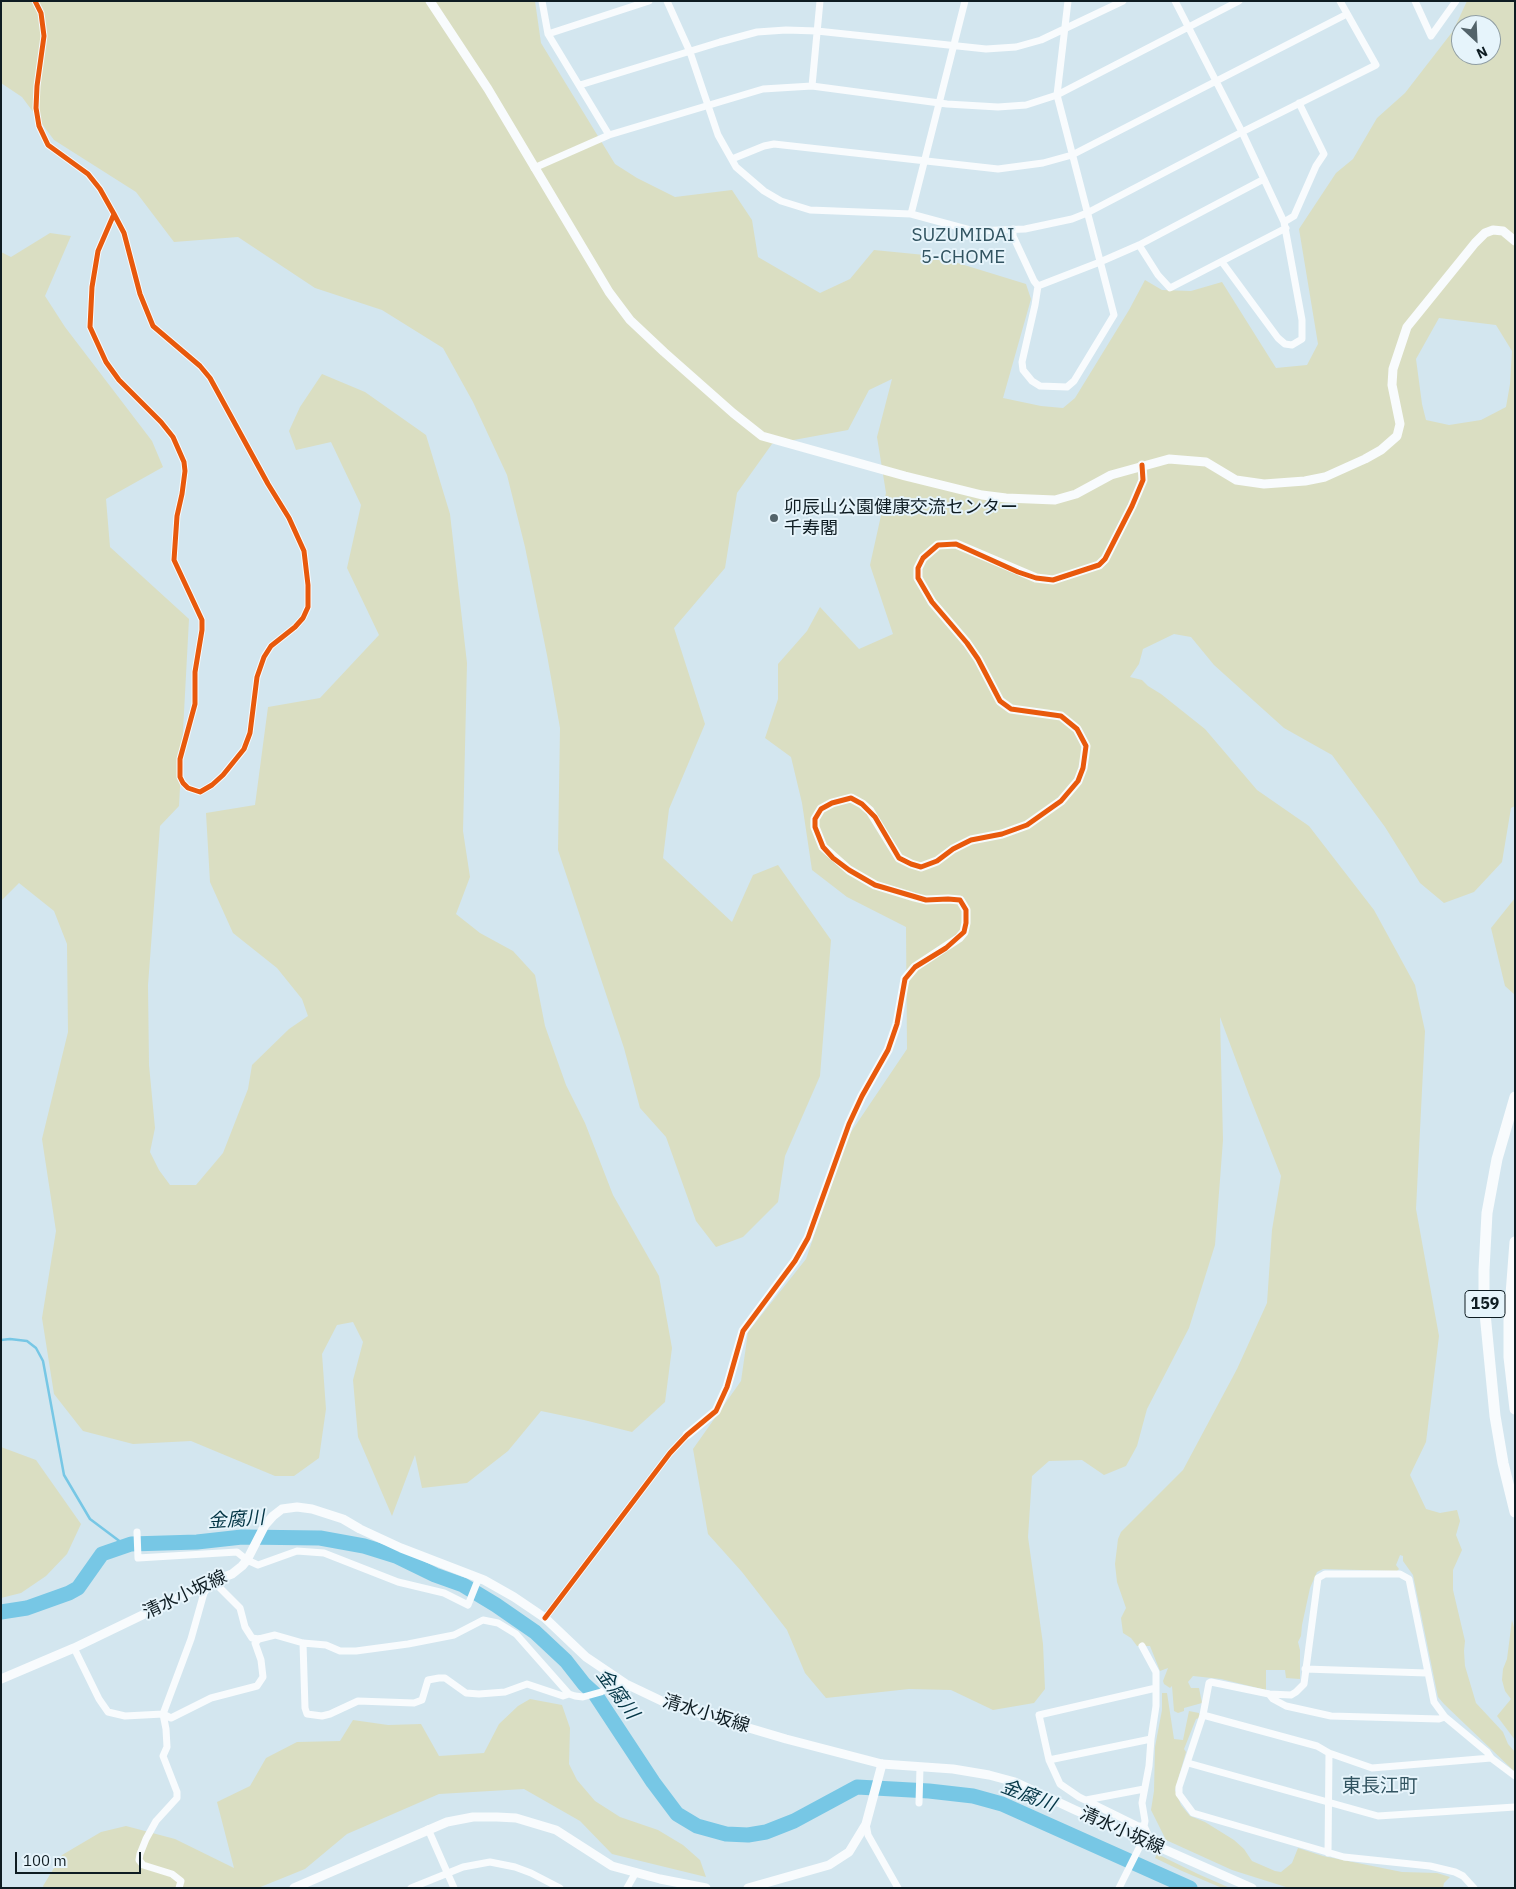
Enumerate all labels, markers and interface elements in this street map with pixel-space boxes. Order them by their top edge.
north arrow [1451,15,1501,65]
text: N [1474,42,1490,63]
district label: SUZUMIDAI 5-CHOME [906,225,1020,269]
place label: 卯辰山公園健康交流センター 千寿閣 [784,497,1018,540]
marker: 卯辰山公園健康交流センター 千寿閣 [768,512,780,524]
road number: 159 [1465,1290,1505,1318]
water label: 金腐川 [207,1507,265,1533]
street label: 清水小坂線 [140,1566,230,1624]
water label: 金腐川 [591,1664,643,1724]
street label: 清水小坂線 [660,1691,752,1737]
water label: 金腐川 [997,1775,1059,1817]
district label: 東長江町 [1342,1776,1418,1798]
street label: 清水小坂線 [1076,1803,1168,1859]
scale bar [18,1842,144,1874]
text: 100 m [23,1851,67,1870]

